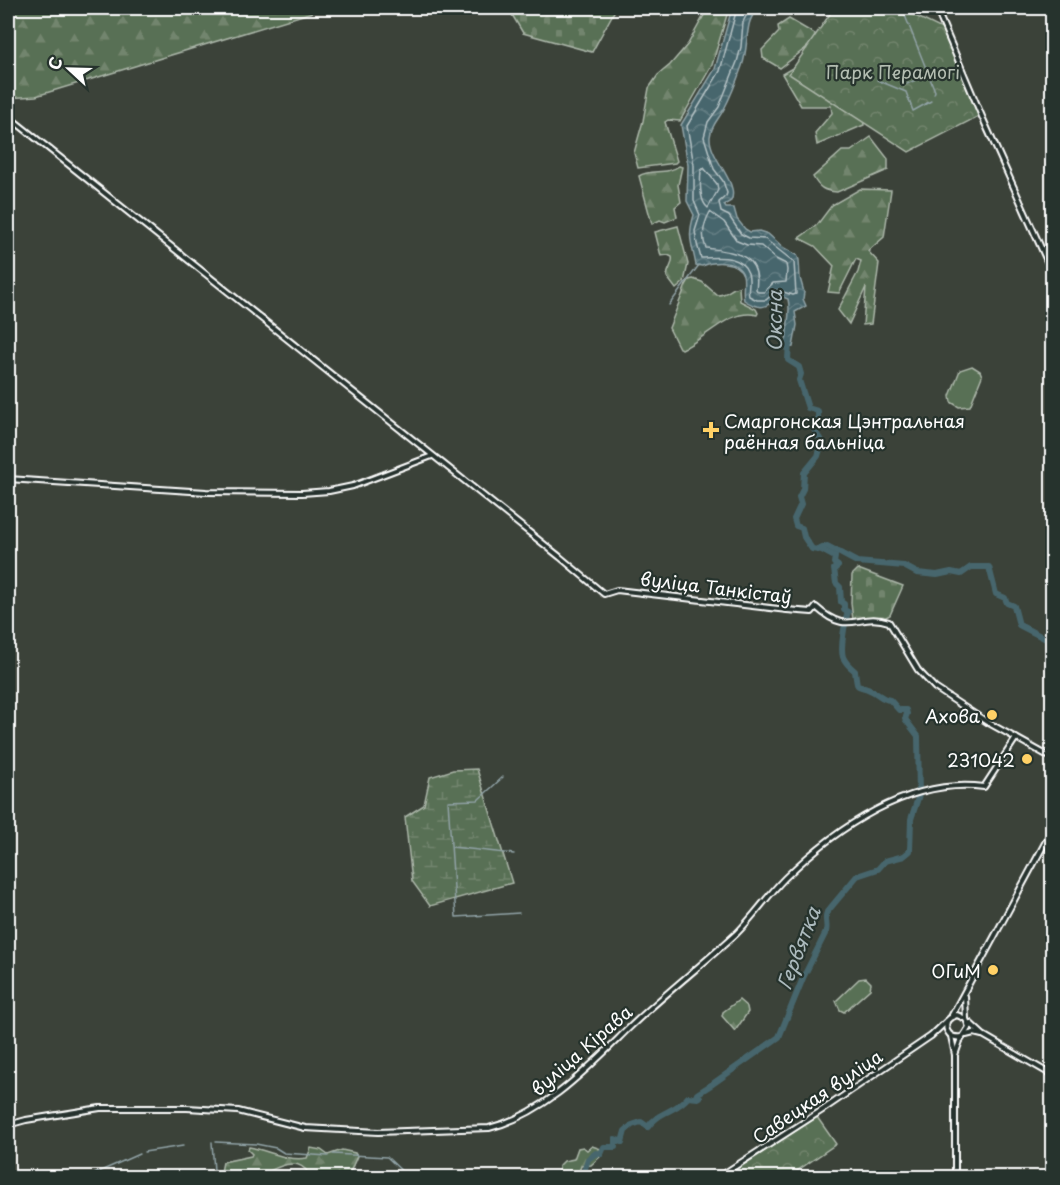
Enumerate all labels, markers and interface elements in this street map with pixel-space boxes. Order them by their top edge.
north arrow [39,39,99,99]
text: С [41,53,68,73]
park label: Парк Перамогі [826,58,960,85]
water label: Оксна [759,290,789,352]
place label: Смаргонская Цэнтральная раённая бальніца [724,407,965,455]
marker: Смаргонская Цэнтральная раённая бальніца [702,421,720,439]
street label: вуліца Танкістаў [639,564,793,610]
place label: Ахова [925,702,981,729]
marker: Ахова [985,708,999,722]
place label: 231042 [947,746,1015,773]
marker: 231042 [1020,752,1034,766]
water label: Гервятка [768,901,828,994]
place label: ОГиМ [931,957,981,984]
marker: ОГиМ [986,963,1000,977]
street label: вуліца Кірава [524,998,638,1102]
street label: Савецкая вуліца [747,1042,887,1150]

